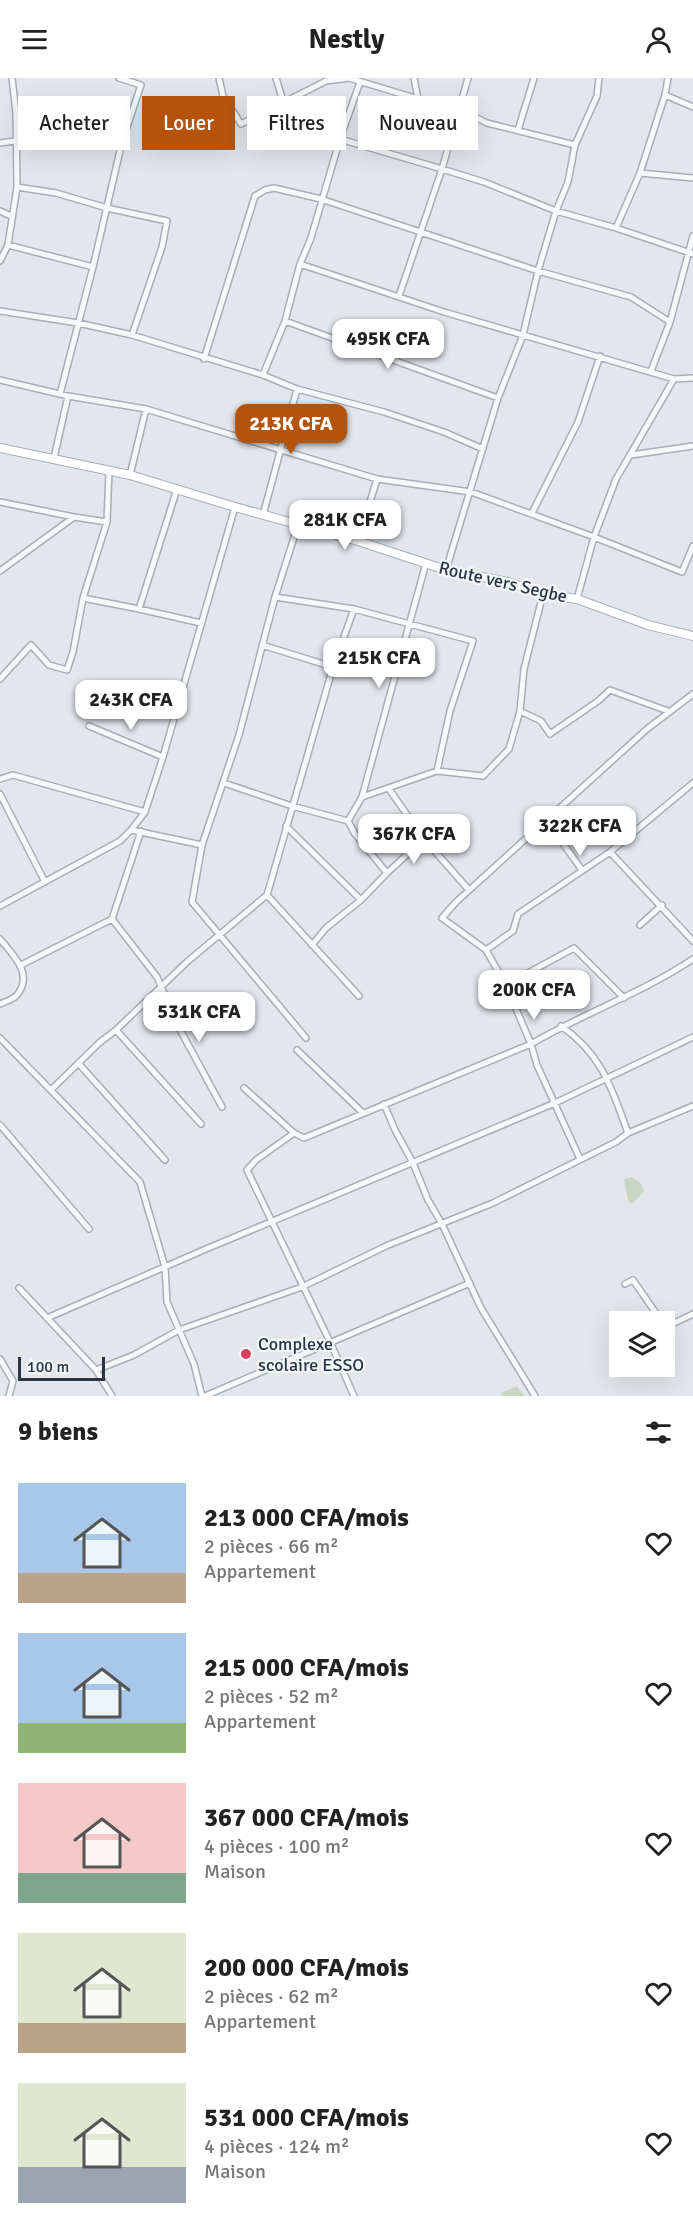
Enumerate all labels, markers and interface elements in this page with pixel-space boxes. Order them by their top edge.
icon: menu [18,23,51,56]
text: Nestly [309,23,384,56]
icon: person [642,23,675,56]
chip: Acheter [18,96,130,150]
chip: Louer [142,96,235,150]
chip: Filtres [247,96,346,150]
chip: Nouveau [358,96,478,150]
pin: 495K CFA [326,319,450,370]
text: 495K CFA [346,326,430,351]
pin: 213K CFA [229,404,353,455]
text: 213K CFA [249,411,333,436]
pin: 281K CFA [283,500,407,551]
text: 281K CFA [303,507,387,532]
street label: Route vers Segbe [437,557,569,607]
pin: 215K CFA [317,638,441,689]
text: 215K CFA [337,645,421,670]
pin: 243K CFA [69,680,193,731]
text: 243K CFA [89,687,173,712]
pin: 322K CFA [518,806,642,857]
text: 322K CFA [538,813,622,838]
pin: 367K CFA [352,814,476,865]
text: 367K CFA [372,821,456,846]
pin: 200K CFA [472,970,596,1021]
text: 200K CFA [492,977,576,1002]
pin: 531K CFA [137,992,261,1043]
text: 531K CFA [157,999,241,1024]
map controls [609,1311,675,1377]
button: layers [609,1311,675,1377]
place label: Complexe scolaire ESSO [258,1333,364,1376]
marker: Complexe scolaire ESSO [239,1347,253,1361]
scale bar [18,1354,105,1382]
text: 100 m [27,1357,69,1377]
text: 9 biens [18,1416,98,1448]
icon: filters [642,1416,675,1449]
text: 213 000 CFA/mois [204,1502,409,1534]
icon: home [66,1507,138,1579]
icon: heart [642,1527,675,1560]
text: 2 pièces · 66 m² [204,1534,339,1559]
text: Appartement [204,1559,316,1584]
text: 215 000 CFA/mois [204,1652,409,1684]
icon: home [66,1657,138,1729]
icon: heart [642,1677,675,1710]
text: 2 pièces · 52 m² [204,1684,339,1709]
text: Appartement [204,1709,316,1734]
text: 367 000 CFA/mois [204,1802,409,1834]
icon: home [66,1807,138,1879]
icon: heart [642,1827,675,1860]
text: 4 pièces · 100 m² [204,1834,349,1859]
text: Maison [204,1859,266,1884]
text: 200 000 CFA/mois [204,1952,409,1984]
icon: home [66,1957,138,2029]
icon: heart [642,1977,675,2010]
text: 2 pièces · 62 m² [204,1984,339,2009]
text: Appartement [204,2009,316,2034]
text: 531 000 CFA/mois [204,2102,409,2134]
icon: home [66,2107,138,2179]
icon: heart [642,2127,675,2160]
text: 4 pièces · 124 m² [204,2134,349,2159]
text: Maison [204,2159,266,2184]

